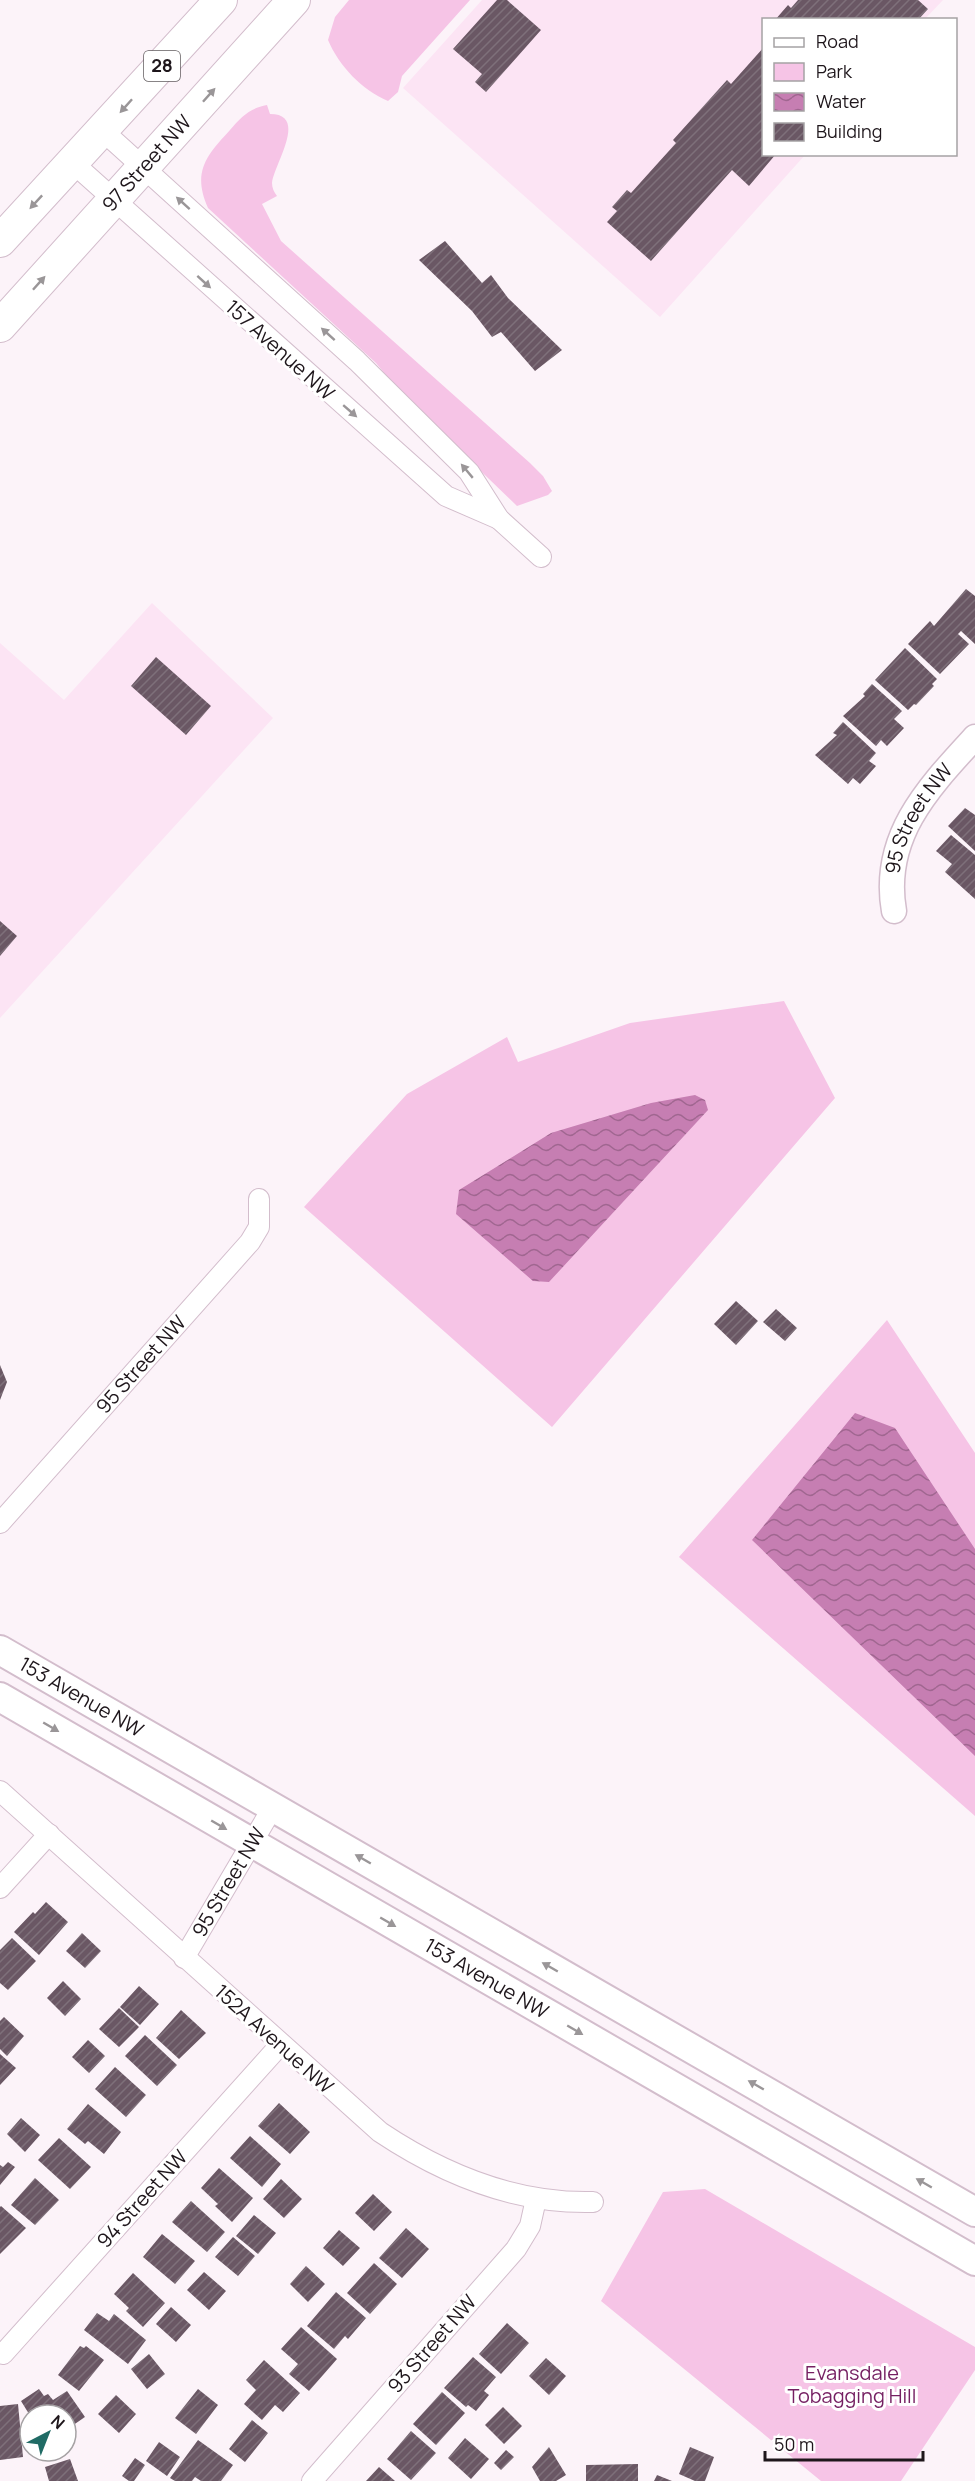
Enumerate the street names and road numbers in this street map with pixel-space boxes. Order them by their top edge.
road number: 28 [144,51,180,81]
street label: 97 Street NW [96,109,197,217]
street label: 157 Avenue NW [220,293,341,406]
street label: 95 Street NW [878,757,958,876]
street label: 95 Street NW [90,1309,192,1419]
street label: 153 Avenue NW [15,1650,149,1743]
street label: 95 Street NW [185,1822,271,1942]
street label: 153 Avenue NW [420,1931,554,2025]
street label: 152A Avenue NW [209,1978,340,2099]
street label: 94 Street NW [90,2144,193,2254]
street label: 93 Street NW [381,2288,482,2399]

